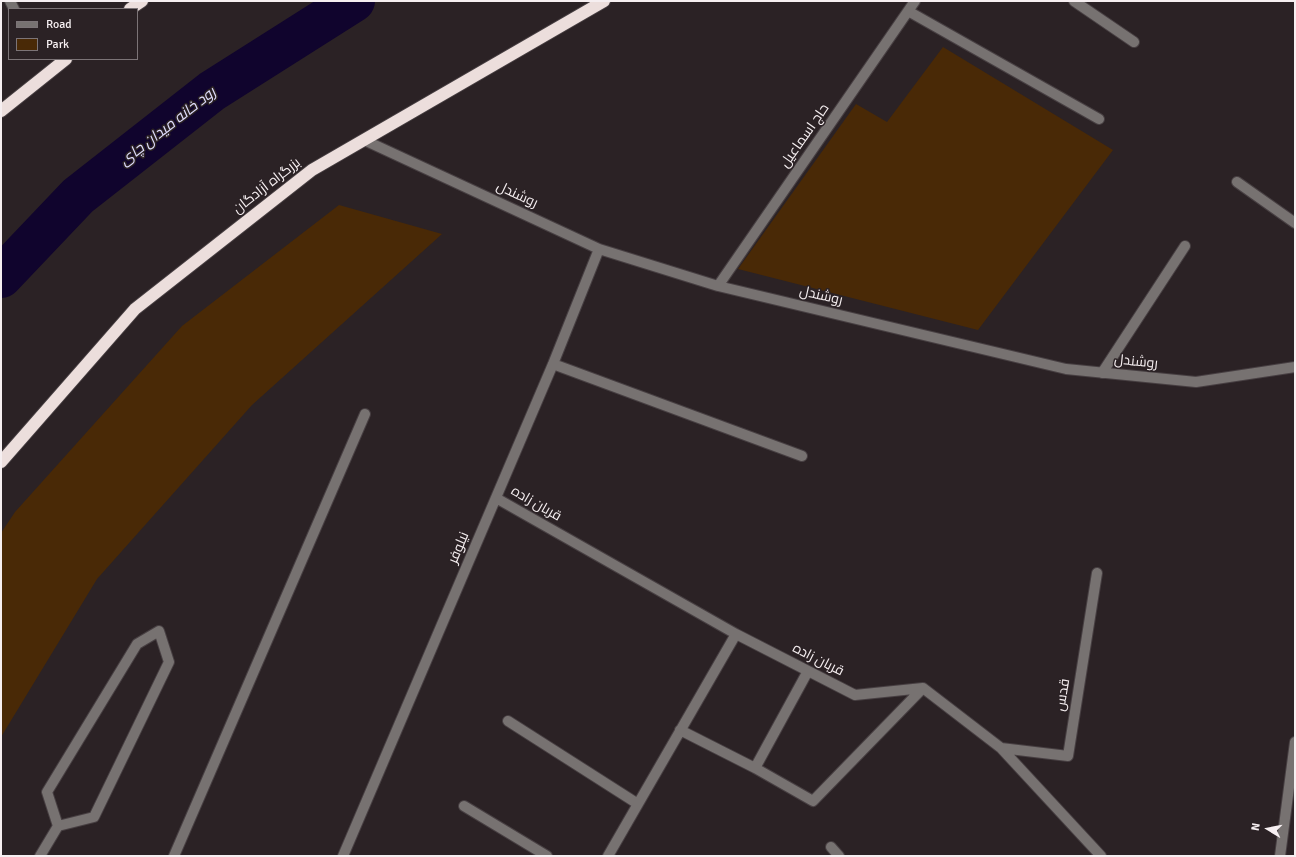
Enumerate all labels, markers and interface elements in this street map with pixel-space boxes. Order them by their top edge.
legend [8,8,138,60]
text: Road [46,17,72,32]
text: Park [46,37,69,52]
water label: رود خانه میدان چای [116,84,220,170]
street label: حاج اسماعیل [777,101,833,171]
street label: بزرگراه آزادگان [230,154,304,218]
street label: روشندل [494,178,540,212]
street label: روشندل [798,283,844,309]
street label: روشندل [1113,351,1159,373]
street label: قربان زاده [508,483,564,525]
street label: نیلوفر [445,530,473,566]
street label: قربان زاده [790,640,846,680]
street label: قدس [1052,677,1074,713]
north arrow [1248,809,1288,849]
text: N [1249,822,1263,832]

